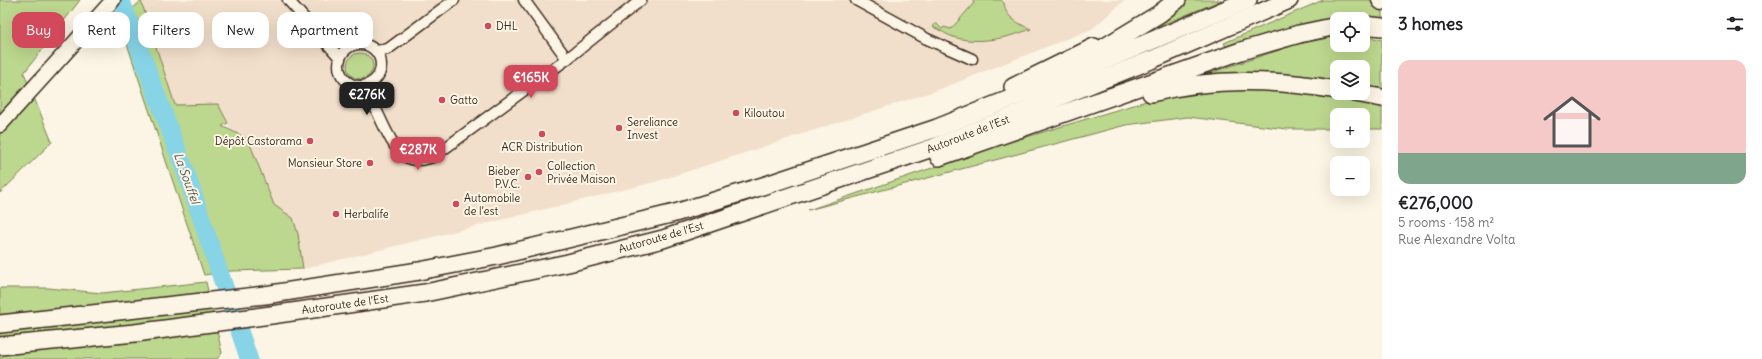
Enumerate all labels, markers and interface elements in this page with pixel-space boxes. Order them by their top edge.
chip: Buy [12,12,65,48]
chip: Rent [73,12,130,48]
chip: Filters [138,12,204,48]
chip: New [212,12,269,48]
chip: Apartment [277,12,373,48]
map controls [1330,12,1370,196]
button: locate [1330,12,1370,52]
text: 3 homes [1398,13,1463,35]
icon: filters [1724,13,1746,35]
place label: DHL [496,19,518,33]
marker: DHL [483,21,493,31]
button: layers [1330,60,1370,100]
pin: €165K [503,65,559,99]
text: €165K [513,69,549,86]
pin: €276K [339,82,395,116]
text: €276K [348,86,386,103]
icon: home [1536,86,1608,158]
place label: Gatto [450,93,478,107]
marker: Gatto [437,95,447,105]
place label: Kiloutou [744,106,785,120]
marker: Kiloutou [731,108,741,118]
button: + [1330,108,1370,148]
street label: Autoroute de l’Est [925,112,1012,156]
place label: Sereliance Invest [627,115,678,142]
marker: Sereliance Invest [614,123,624,133]
marker: ACR Distribution [537,129,547,139]
place label: Dépôt Castorama [215,134,302,148]
marker: Dépôt Castorama [305,136,315,146]
pin: €287K [390,137,446,171]
place label: ACR Distribution [501,140,583,154]
text: €287K [399,141,437,158]
water label: La Souffel [171,150,204,208]
place label: Monsieur Store [288,156,362,170]
button: − [1330,156,1370,196]
marker: Monsieur Store [365,158,375,168]
place label: Collection Privée Maison [547,159,616,186]
place label: Bieber P.V.C. [488,164,521,191]
marker: Collection Privée Maison [534,167,544,177]
marker: Bieber P.V.C. [523,172,533,182]
place label: Automobile de l’est [464,191,520,218]
text: €276,000 [1398,192,1473,214]
marker: Automobile de l’est [451,199,461,209]
place label: Herbalife [344,207,389,221]
marker: Herbalife [331,209,341,219]
text: 5 rooms · 158 m² [1398,214,1494,231]
street label: Autoroute de l’Est [617,218,705,256]
text: Rue Alexandre Volta [1398,231,1516,248]
street label: Autoroute de l’Est [301,291,390,317]

